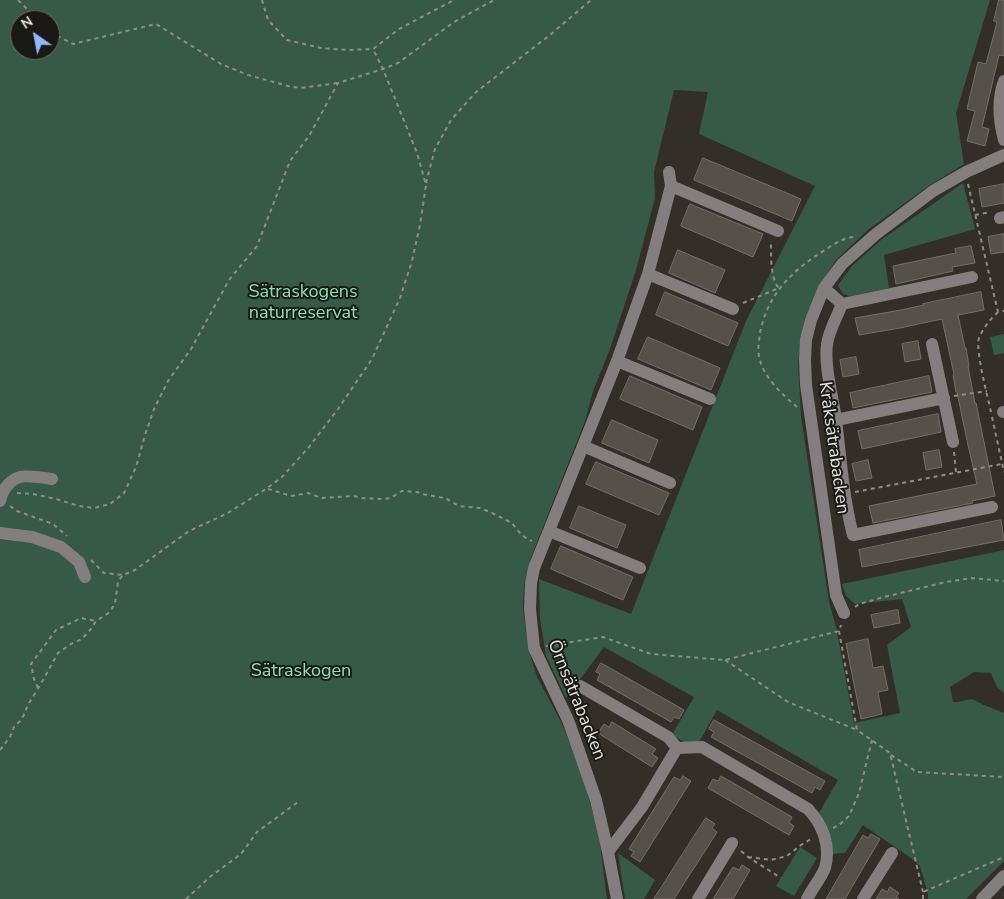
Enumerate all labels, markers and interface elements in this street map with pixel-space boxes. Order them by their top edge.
north arrow [10,10,60,60]
text: N [18,12,37,34]
park label: Sätraskogens naturreservat [248,282,358,324]
street label: Kråksätrabacken [813,380,853,516]
street label: Örnsätrabacken [542,637,610,763]
park label: Sätraskogen [251,661,351,683]

